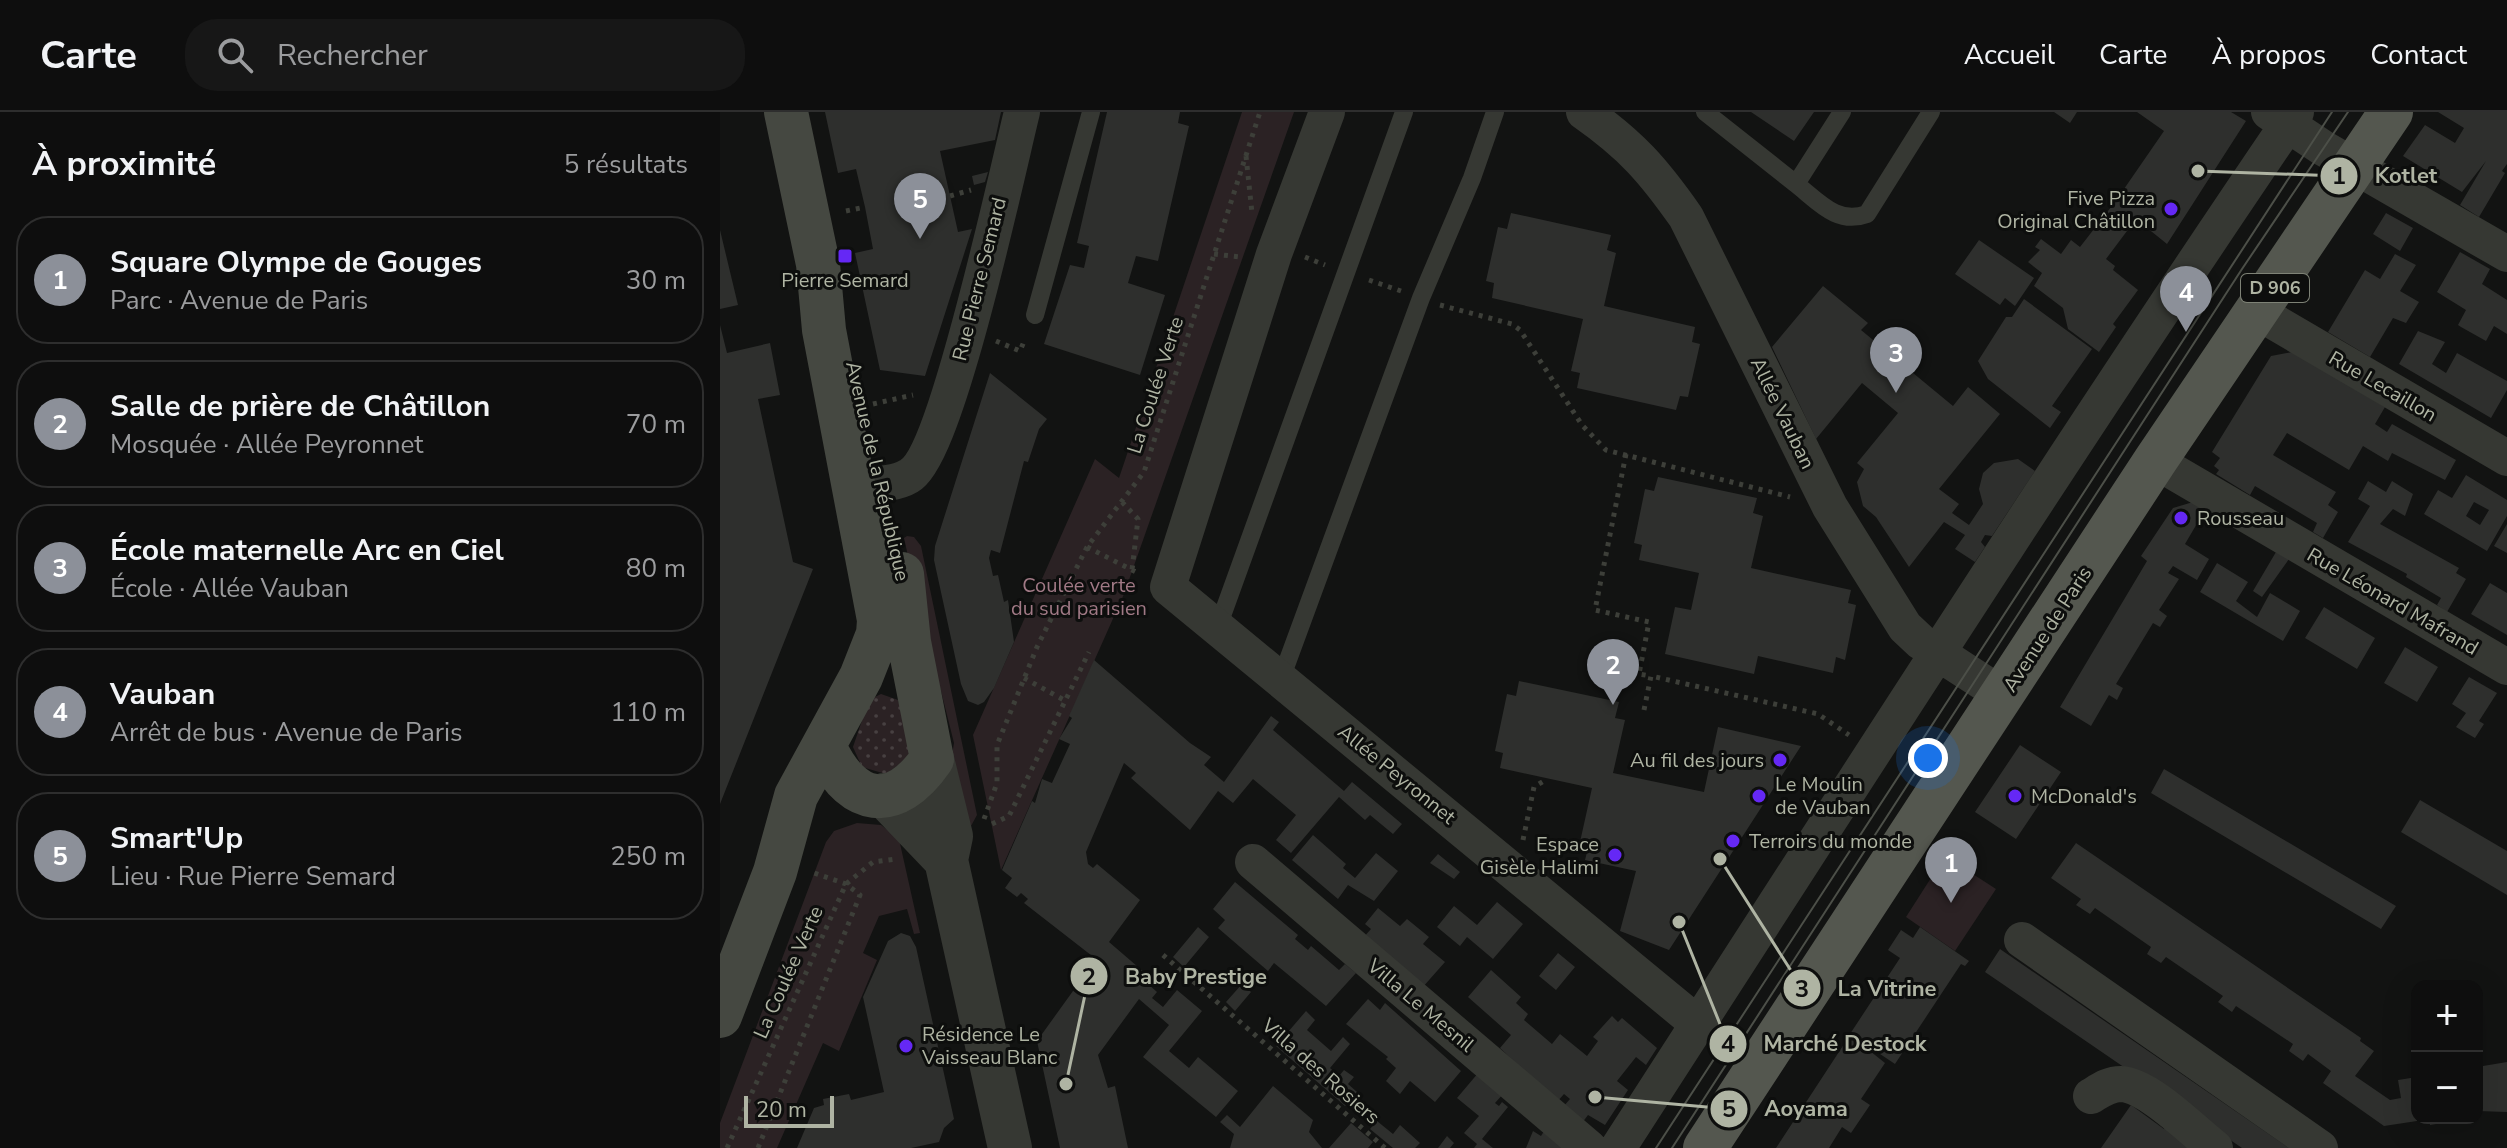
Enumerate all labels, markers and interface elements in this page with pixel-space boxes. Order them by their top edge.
search box [185,19,745,91]
text: Carte [40,30,137,81]
icon: search [213,33,257,77]
text: Rechercher [277,35,428,76]
text: Accueil [1964,36,2055,74]
text: Carte [2099,36,2168,74]
text: À propos [2212,36,2326,74]
text: Contact [2370,36,2467,74]
text: À proximité [32,141,216,187]
text: 5 résultats [564,147,688,182]
callout: Kotlet [2319,153,2454,199]
text: 1 [2332,160,2346,192]
text: Kotlet [2375,161,2438,191]
pin: 5 [894,173,946,239]
place label: Five Pizza Original Châtillon [1997,185,2155,235]
street label: Rue Pierre Semard [946,195,1013,364]
marker: Five Pizza Original Châtillon [2162,200,2180,218]
text: Square Olympe de Gouges [110,242,482,283]
marker: Pierre Semard [836,247,854,265]
text: 1 [52,263,68,298]
text: 30 m [626,263,686,298]
pin: 4 [2160,266,2212,332]
place label: Pierre Semard [781,267,909,294]
road number: D 906 [2241,274,2309,302]
text: Parc · Avenue de Paris [110,283,368,318]
street label: La Coulée Verte [1121,313,1190,457]
pin: 3 [1870,327,1922,393]
street label: Rue Lecaillon [2324,345,2442,428]
street label: Allée Vauban [1744,353,1821,473]
street label: Avenue de la République [839,359,916,584]
text: Salle de prière de Châtillon [110,386,490,427]
text: 2 [52,407,68,442]
text: 70 m [626,407,686,442]
text: Mosquée · Allée Peyronnet [110,427,423,462]
place label: Rousseau [2197,505,2284,532]
marker: Rousseau [2172,509,2190,527]
text: École maternelle Arc en Ciel [110,530,504,571]
street label: Rue Léonard Mafrand [2302,541,2483,662]
text: 3 [52,551,68,586]
text: 80 m [626,551,686,586]
street label: Avenue de Paris [1997,561,2098,697]
text: École · Allée Vauban [110,571,349,606]
park label: Coulée verte du sud parisien [1011,572,1147,622]
pin: 2 [1587,639,1639,705]
text: Vauban [110,674,215,715]
text: 4 [52,695,68,730]
text: 110 m [610,695,686,730]
text: Arrêt de bus · Avenue de Paris [110,715,463,750]
street label: Allée Peyronnet [1332,719,1462,831]
your location [1908,738,1948,778]
place label: Au fil des jours [1630,747,1764,774]
marker: Au fil des jours [1771,751,1789,769]
place label: Le Moulin de Vauban [1775,771,1871,821]
place label: McDonald's [2031,783,2137,810]
marker: Le Moulin de Vauban [1750,787,1768,805]
marker: McDonald's [2006,787,2024,805]
text: Smart'Up [110,818,243,859]
place label: Terroirs du monde [1749,828,1912,855]
place label: Espace Gisèle Halimi [1480,831,1599,881]
marker: Terroirs du monde [1724,832,1742,850]
pin: 1 [1925,837,1977,903]
text: 5 [52,839,68,874]
text: 250 m [610,839,686,874]
marker: Espace Gisèle Halimi [1606,846,1624,864]
text: Lieu · Rue Pierre Semard [110,859,396,894]
street label: La Coulée Verte [747,902,830,1043]
street label: Villa Le Mesnil [1361,952,1480,1058]
callout: Baby Prestige [1069,953,1283,999]
text: 2 [1082,961,1096,993]
text: Baby Prestige [1125,962,1267,992]
callout: La Vitrine [1782,965,1953,1011]
text: 3 [1795,973,1809,1005]
text: La Vitrine [1837,974,1937,1004]
map controls [2411,980,2483,1124]
button: + [2411,980,2483,1052]
street label: Villa des Rosiers [1255,1012,1386,1130]
place label: Résidence Le Vaisseau Blanc [921,1021,1057,1071]
callout: Marché Destock [1708,1021,1943,1067]
text: 4 [1721,1028,1735,1060]
text: Marché Destock [1763,1029,1928,1059]
marker: Résidence Le Vaisseau Blanc [897,1037,915,1055]
button: − [2411,1052,2483,1124]
callout: Aoyama [1709,1086,1864,1132]
scale bar [744,1092,834,1128]
text: 5 [1722,1093,1736,1125]
text: Aoyama [1764,1094,1848,1124]
text: 20 m [756,1095,807,1125]

